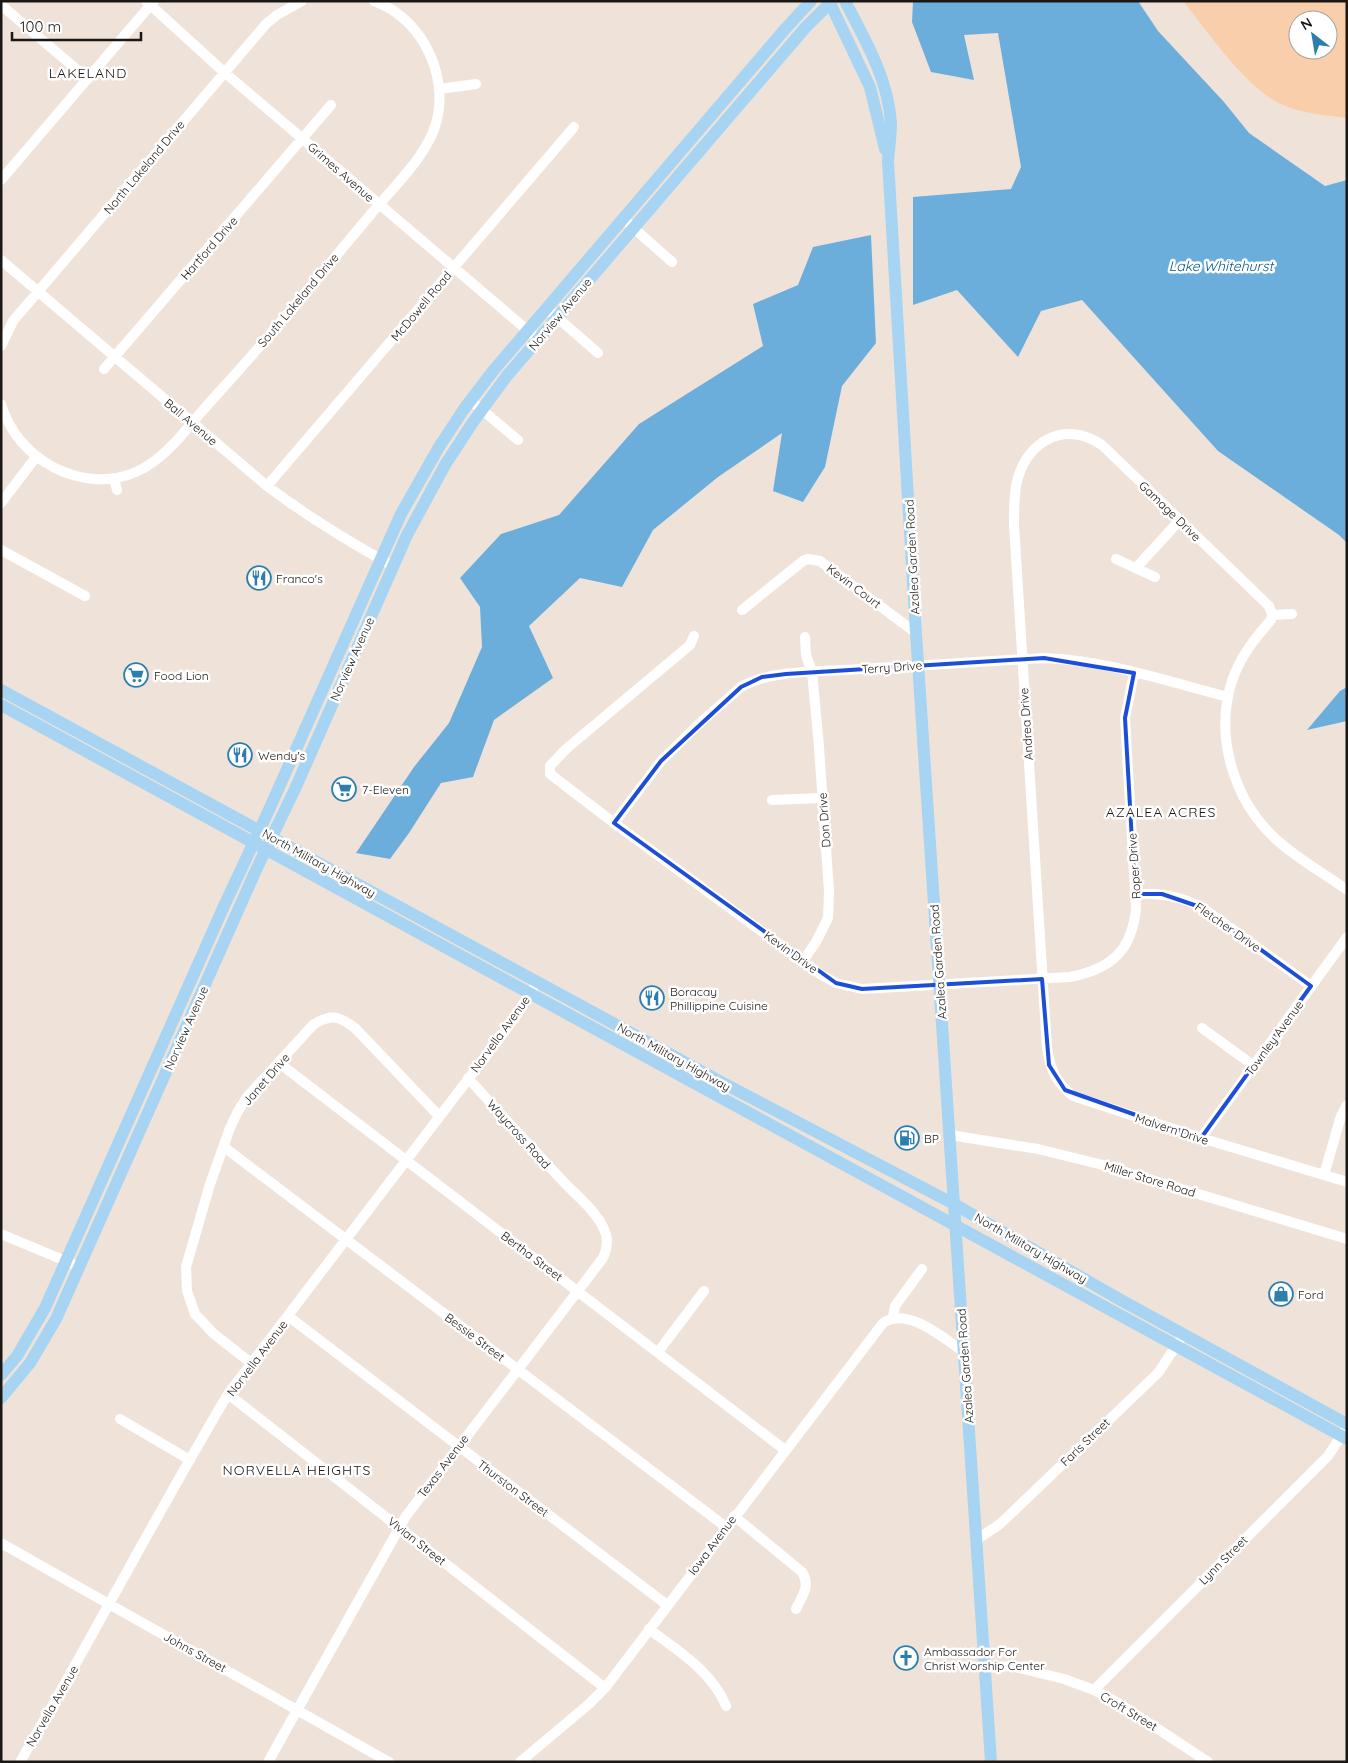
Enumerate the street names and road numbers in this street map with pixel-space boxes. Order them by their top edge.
street label: North Lakeland Drive [100,117,188,217]
street label: Grimes Avenue [305,139,377,205]
street label: Hartford Drive [177,213,241,283]
street label: South Lakeland Drive [254,250,342,350]
street label: McDowell Road [387,268,455,344]
street label: Norview Avenue [525,274,595,353]
street label: Ball Avenue [161,395,221,449]
street label: Gamage Drive [1136,478,1204,544]
street label: Azalea Garden Road [902,499,922,615]
street label: Kevin Court [824,561,884,611]
street label: Norview Avenue [327,615,377,703]
street label: Terry Drive [861,657,923,677]
street label: Andrea Drive [1016,687,1036,761]
street label: Don Drive [815,792,833,848]
street label: North Military Highway [260,826,378,900]
street label: Roper Drive [1124,832,1144,899]
street label: Fletcher Drive [1192,899,1264,955]
street label: Azalea Garden Road [927,904,949,1020]
street label: Kevin Drive [761,928,821,977]
street label: Norview Avenue [161,984,211,1072]
street label: Norvella Avenue [467,992,533,1075]
street label: Townley Avenue [1242,997,1307,1079]
street label: North Military Highway [615,1020,733,1094]
street label: Janet Drive [239,1050,293,1108]
street label: Waycross Road [484,1096,554,1172]
street label: Malvern Drive [1133,1110,1211,1148]
street label: Miller Store Road [1102,1158,1198,1200]
street label: North Military Highway [972,1210,1090,1286]
street label: Bertha Street [498,1228,566,1284]
street label: Azalea Garden Road [954,1308,976,1424]
street label: Bessie Street [442,1310,508,1364]
street label: Norvella Avenue [224,1317,291,1399]
street label: Faris Street [1057,1415,1113,1469]
street label: Texas Avenue [414,1431,472,1501]
street label: Thurston Street [474,1456,552,1520]
street label: Iowa Avenue [685,1512,739,1578]
street label: Vivian Street [385,1514,449,1568]
street label: Lynn Street [1195,1532,1251,1588]
street label: Johns Street [161,1629,229,1675]
street label: Norvella Avenue [23,1662,81,1749]
street label: Croft Street [1098,1688,1160,1734]

